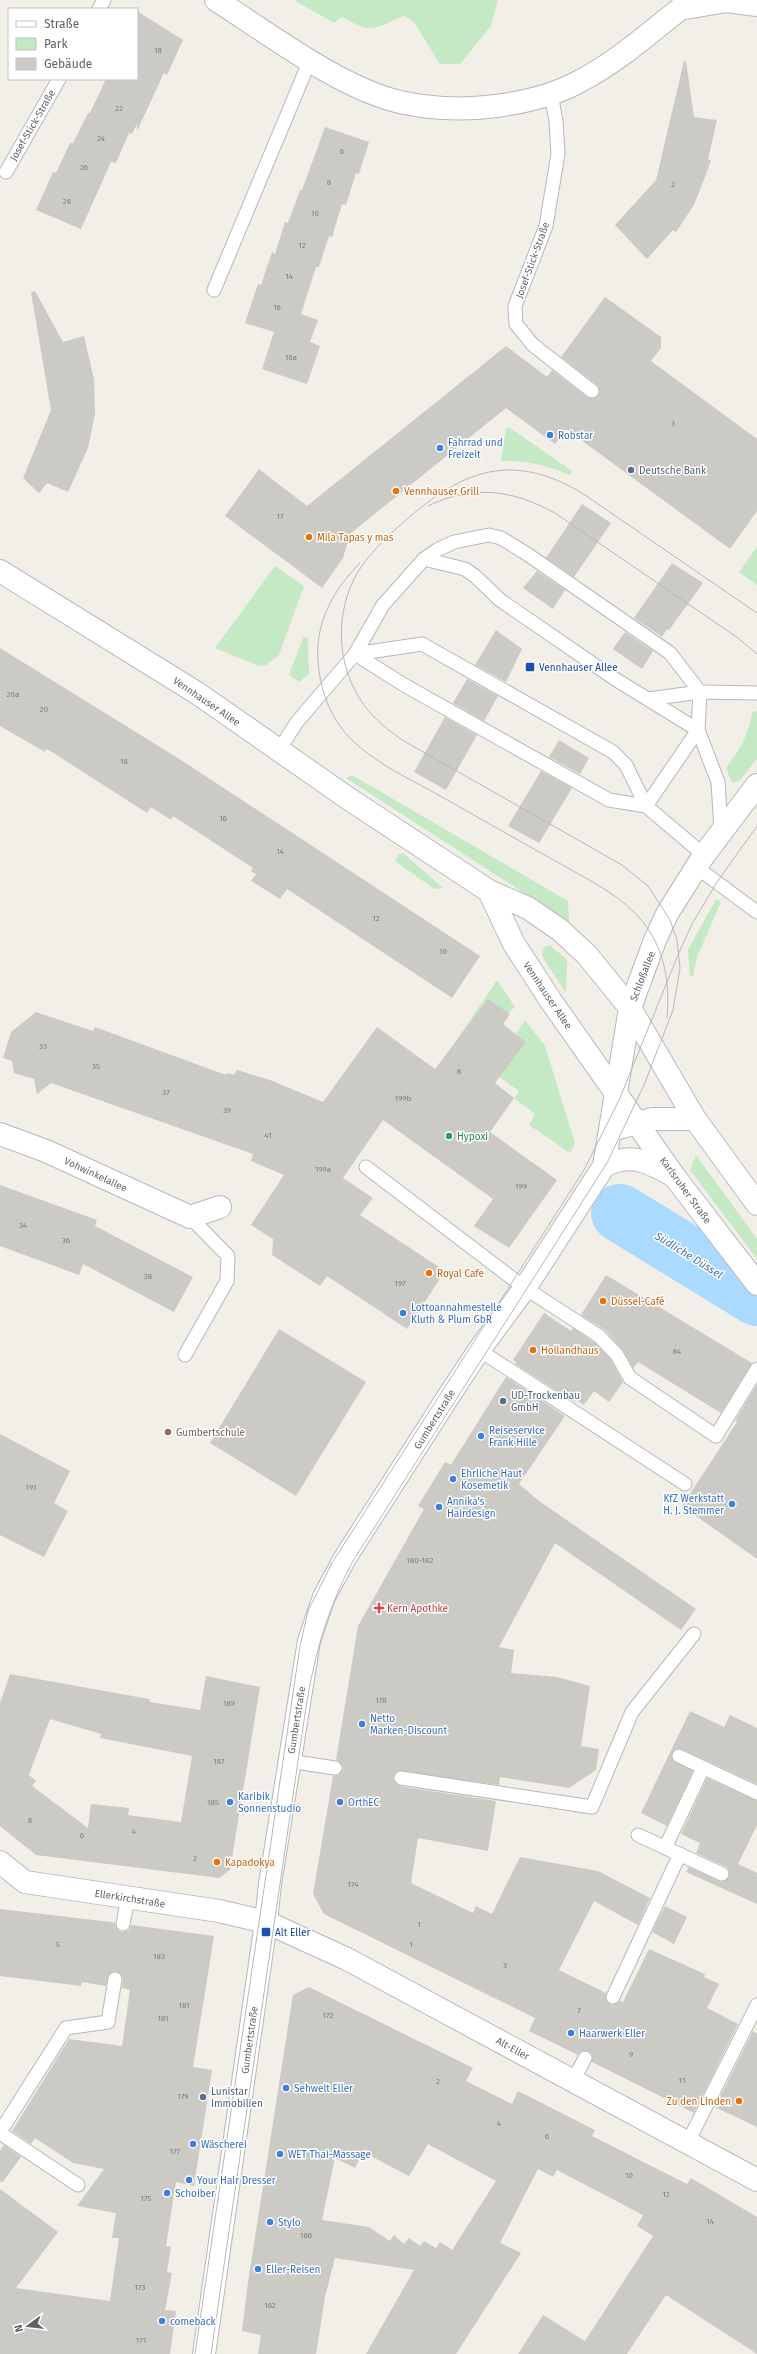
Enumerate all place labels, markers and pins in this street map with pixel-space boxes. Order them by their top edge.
marker: Robstar [545,430,555,440]
place label: Robstar [558,430,593,442]
place label: Fahrrad und Freizeit [448,437,503,461]
marker: Fahrrad und Freizeit [435,443,445,453]
marker: Deutsche Bank [626,465,636,475]
place label: Deutsche Bank [639,465,707,477]
marker: Vennhauser Grill [391,486,401,496]
place label: Vennhauser Grill [404,486,479,498]
marker: Mila Tapas y mas [304,532,314,542]
place label: Mila Tapas y mas [317,532,394,544]
marker: Vennhauser Allee [524,661,536,673]
place label: Vennhauser Allee [539,662,618,674]
marker: Hypoxi [444,1131,454,1141]
place label: Hypoxi [457,1131,488,1143]
marker: Royal Cafe [424,1268,434,1278]
place label: Royal Cafe [437,1268,484,1280]
marker: Düssel-Café [598,1296,608,1306]
place label: Düssel-Café [611,1296,664,1308]
place label: Lottoannahmestelle Kluth & Plum GbR [411,1302,502,1326]
marker: Lottoannahmestelle Kluth & Plum GbR [398,1308,408,1318]
marker: Hollandhaus [528,1345,538,1355]
place label: Hollandhaus [541,1345,599,1357]
place label: UD-Trockenbau GmbH [511,1390,580,1414]
marker: UD-Trockenbau GmbH [498,1396,508,1406]
place label: Reiseservice Frank Hille [489,1425,545,1449]
marker: Gumbertschule [163,1427,173,1437]
place label: Gumbertschule [176,1427,245,1439]
marker: Reiseservice Frank Hille [476,1431,486,1441]
place label: Ehrliche Haut Kosemetik [461,1468,523,1492]
marker: Ehrliche Haut Kosemetik [448,1474,458,1484]
place label: KfZ Werkstatt H. J. Stemmer [663,1493,724,1517]
place label: Annika's Hairdesign [447,1496,496,1520]
marker: KfZ Werkstatt H. J. Stemmer [727,1499,737,1509]
marker: Annika's Hairdesign [434,1502,444,1512]
marker: Kern Apothke [374,1603,384,1613]
place label: Kern Apothke [387,1603,448,1615]
place label: Netto Marken-Discount [370,1713,447,1737]
marker: Netto Marken-Discount [357,1719,367,1729]
place label: Karibik Sonnenstudio [238,1791,301,1815]
marker: Karibik Sonnenstudio [225,1797,235,1807]
marker: OrthEC [335,1797,345,1807]
place label: OrthEC [348,1797,379,1809]
marker: Kapadokya [212,1857,222,1867]
place label: Kapadokya [225,1857,275,1869]
marker: Alt Eller [260,1926,272,1938]
place label: Alt Eller [275,1927,310,1939]
marker: Haarwerk Eller [566,2028,576,2038]
place label: Haarwerk Eller [579,2028,645,2040]
marker: Sehwelt Eller [281,2083,291,2093]
place label: Sehwelt Eller [294,2083,353,2095]
place label: Lunistar Immobilien [211,2086,263,2110]
marker: Lunistar Immobilien [198,2092,208,2102]
place label: Zu den Linden [667,2096,731,2108]
marker: Zu den Linden [734,2096,744,2106]
marker: Wäscherei [188,2139,198,2149]
place label: Wäscherei [201,2139,247,2151]
marker: WET Thai-Massage [275,2149,285,2159]
place label: WET Thai-Massage [288,2149,371,2161]
marker: Your Hair Dresser [184,2175,194,2185]
place label: Your Hair Dresser [197,2175,276,2187]
marker: Schoiber [162,2188,172,2198]
place label: Schoiber [175,2188,215,2200]
marker: Stylo [265,2217,275,2227]
place label: Stylo [278,2217,301,2229]
marker: Eller-Reisen [253,2264,263,2274]
place label: Eller-Reisen [266,2264,320,2276]
marker: comeback [157,2316,167,2326]
place label: comeback [170,2316,216,2328]

